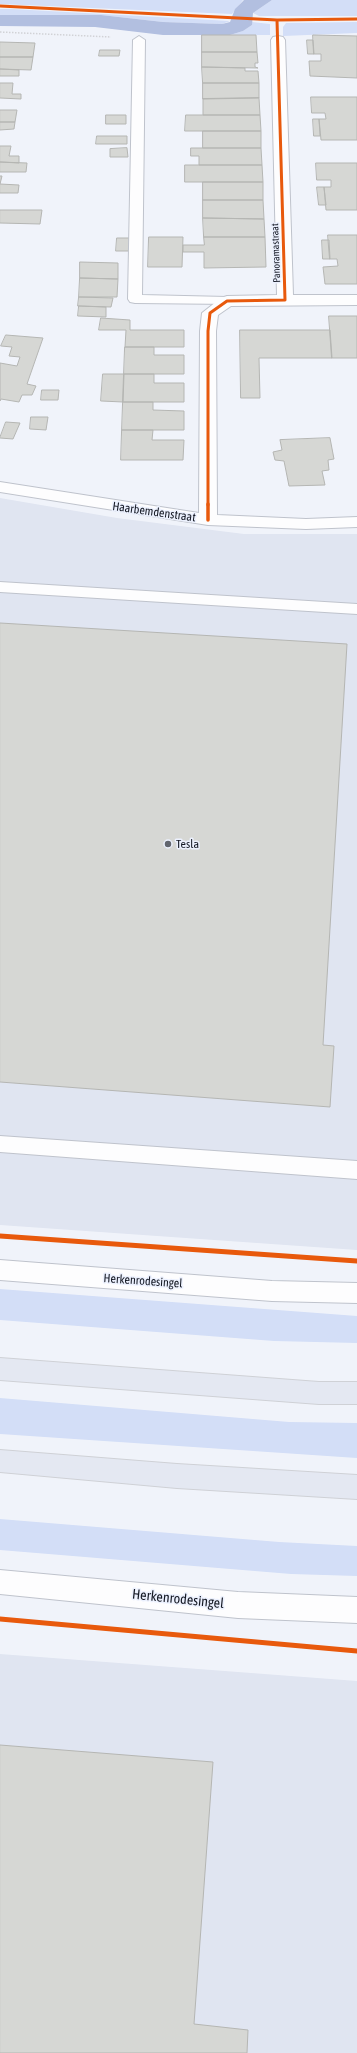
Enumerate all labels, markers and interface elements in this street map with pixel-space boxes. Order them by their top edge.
street label: Panoramastraat [269,223,283,283]
street label: Haarbemdenstraat [111,499,197,525]
place label: Tesla [176,837,199,851]
marker: Tesla [163,839,173,849]
street label: Herkenrodesingel [103,1271,183,1291]
street label: Herkenrodesingel [131,1586,225,1612]

